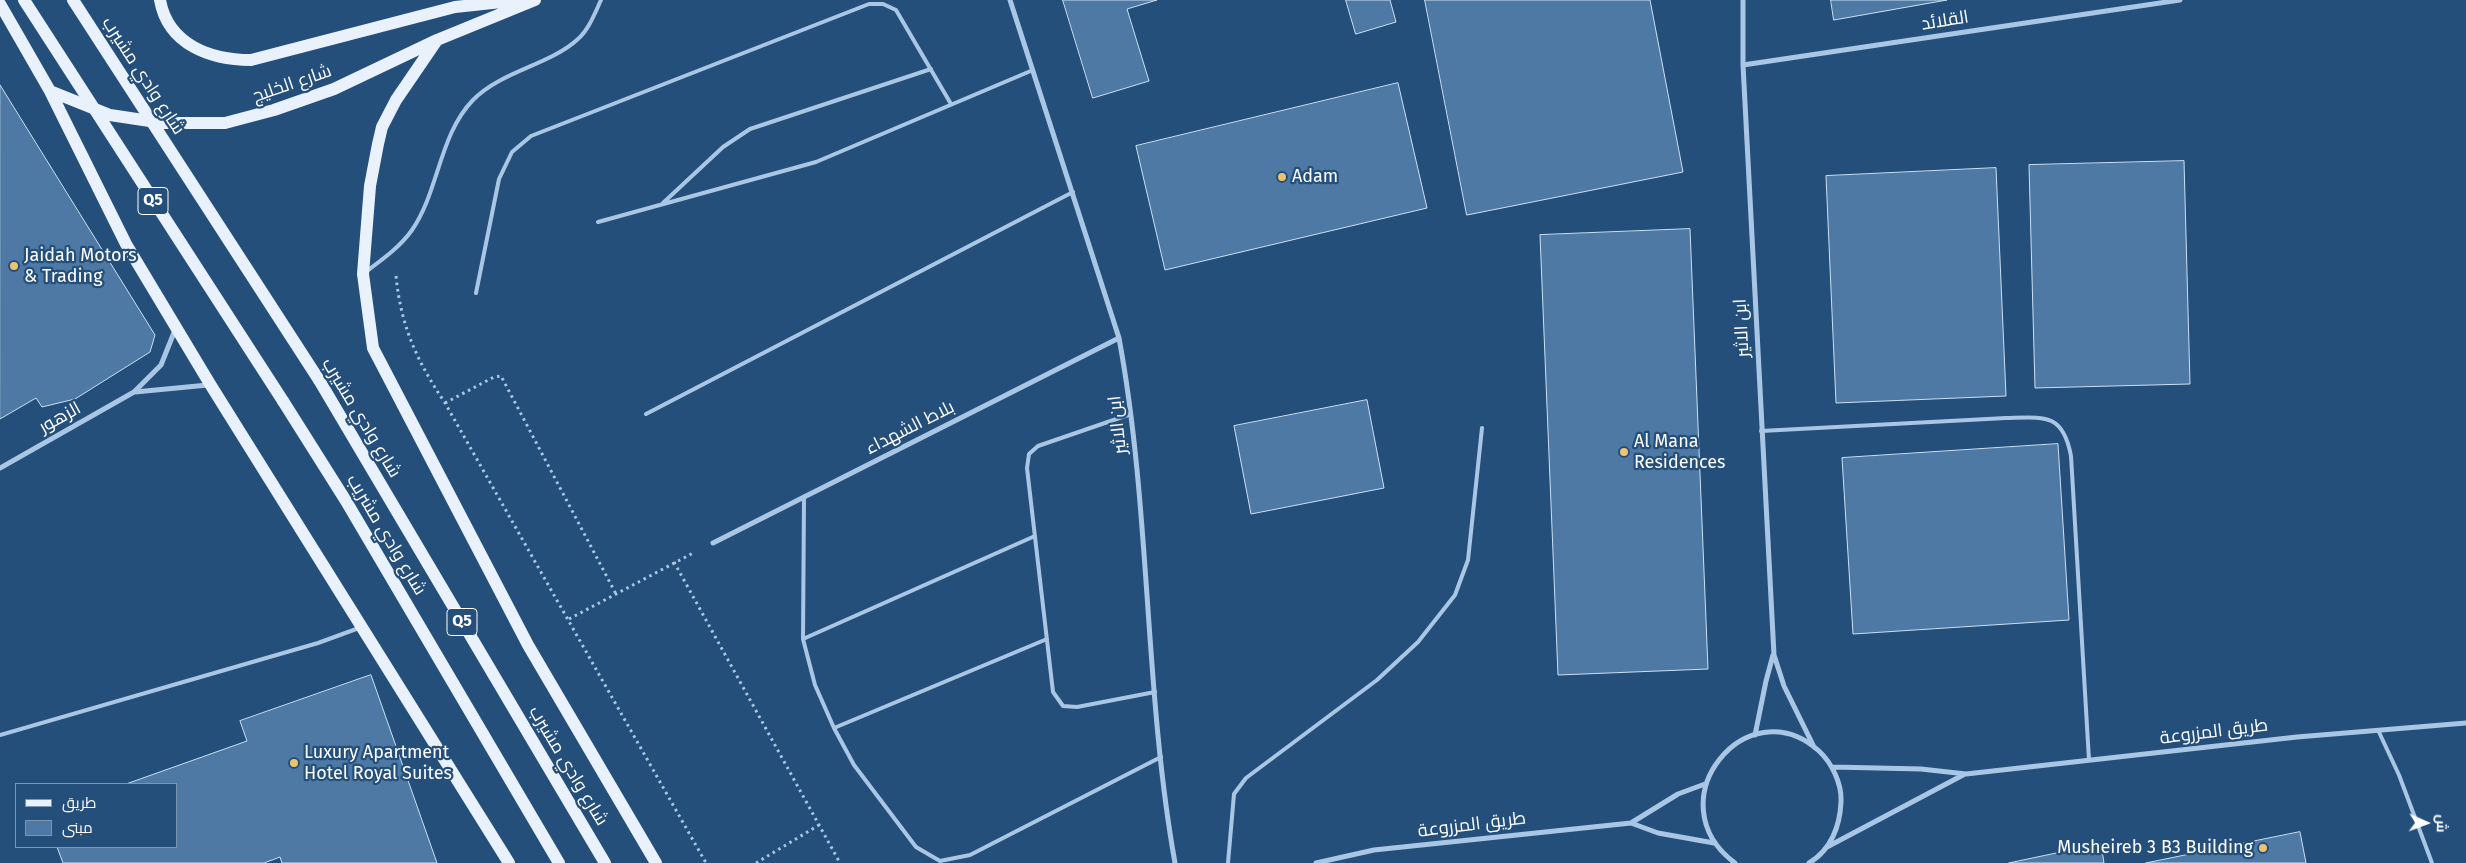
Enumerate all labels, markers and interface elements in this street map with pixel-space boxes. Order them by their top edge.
street label: القلائد [1920,7,1970,35]
street label: شارع وادي مشيرب [97,13,189,139]
street label: شارع الخليج [250,60,334,108]
place label: Adam [1292,166,1338,188]
marker: Adam [1276,171,1288,183]
road number: Q5 [138,188,168,215]
place label: Jaidah Motors & Trading [24,245,137,288]
marker: Jaidah Motors & Trading [8,260,20,272]
street label: ابن الاثير [1730,298,1754,358]
street label: شارع وادي مشيرب [317,354,405,482]
street label: ابن الاثير [1104,395,1132,455]
street label: بلاط الشهداء [862,396,958,460]
street label: الزهور [35,398,85,438]
place label: Al Mana Residences [1634,431,1725,474]
marker: Al Mana Residences [1618,446,1630,458]
street label: شارع وادي مشريب [341,471,431,599]
road number: Q5 [447,608,477,636]
street label: شارع وادي مشيرب [524,702,612,830]
street label: طريق المزروعة [2159,715,2269,749]
place label: Luxury Apartment Hotel Royal Suites [304,742,452,784]
marker: Luxury Apartment Hotel Royal Suites [288,757,300,769]
legend [15,783,178,848]
text: طريق [62,794,96,812]
north arrow [2401,798,2451,848]
street label: طريق المزروعة [1417,808,1527,842]
text: ش [2433,814,2450,833]
text: مبنى [62,819,93,837]
place label: Musheireb 3 B3 Building [2057,837,2253,859]
marker: Musheireb 3 B3 Building [2257,842,2269,854]

